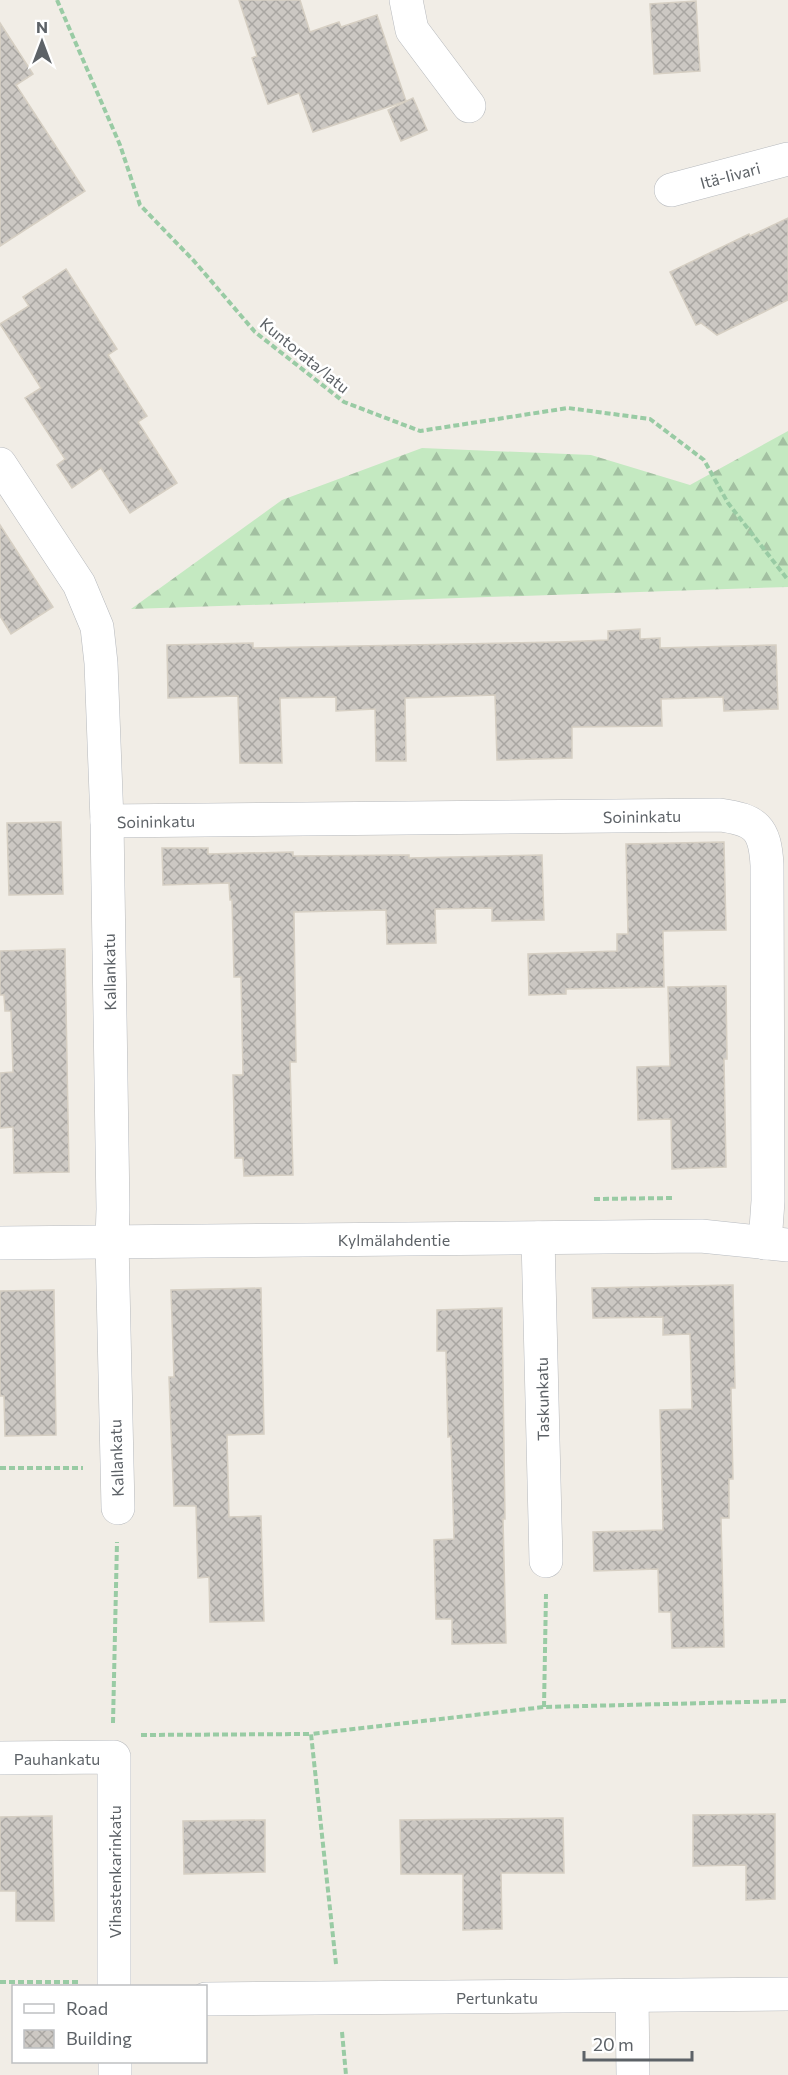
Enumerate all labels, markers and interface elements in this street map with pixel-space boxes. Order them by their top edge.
north arrow [12,12,72,72]
text: N [36,17,48,36]
street label: Itä-Iivari [698,158,762,192]
street label: Kuntorata/latu [257,313,353,397]
street label: Soininkatu [603,806,681,826]
street label: Soininkatu [117,811,195,831]
street label: Kallankatu [99,933,119,1011]
street label: Kylmälahdentie [338,1230,450,1249]
street label: Taskunkatu [532,1357,552,1441]
street label: Kallankatu [105,1419,127,1497]
street label: Pauhankatu [14,1749,100,1768]
street label: Vihastenkarinkatu [105,1805,124,1939]
legend [12,1985,207,2063]
street label: Pertunkatu [456,1988,538,2007]
text: Road [66,1997,108,2019]
scale bar [584,2024,692,2062]
text: Building [66,2027,132,2049]
text: 20 m [593,2033,634,2055]

